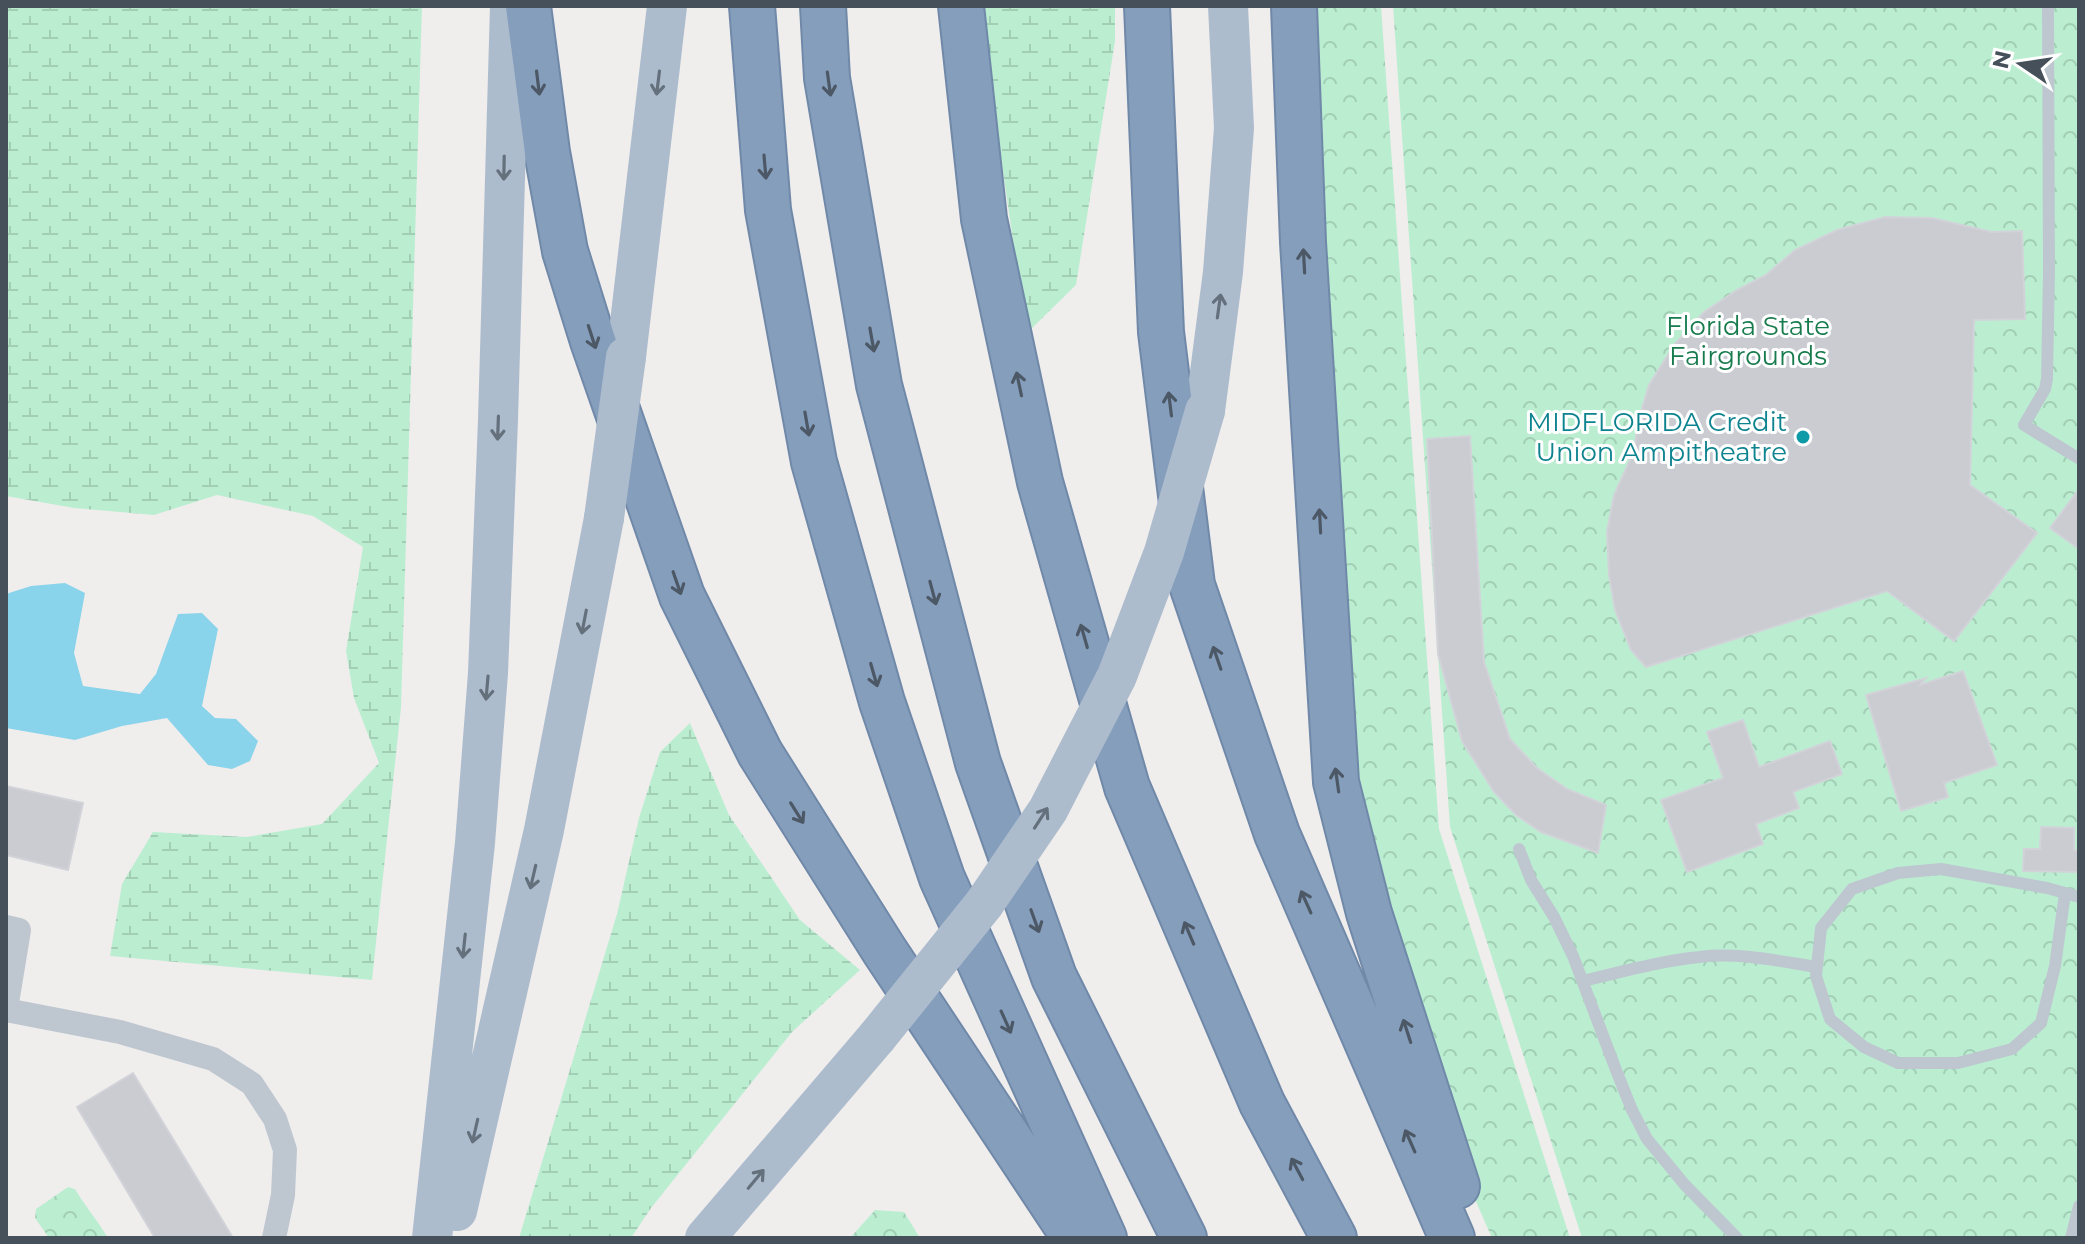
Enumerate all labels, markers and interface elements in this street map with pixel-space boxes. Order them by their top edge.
north arrow [1981,24,2061,104]
text: N [1987,48,2017,71]
one-way arrow [531,70,546,95]
one-way arrow [650,70,665,96]
one-way arrow [822,71,837,96]
one-way arrow [497,154,512,181]
one-way arrow [758,154,773,180]
one-way arrow [1296,248,1311,275]
one-way arrow [1212,293,1227,319]
park label: Florida State Fairgrounds [1666,310,1830,372]
one-way arrow [586,324,600,349]
one-way arrow [865,327,880,352]
one-way arrow [1011,372,1026,398]
one-way arrow [1162,392,1177,417]
place label: MIDFLORIDA Credit Union Ampitheatre [1527,406,1787,468]
one-way arrow [801,411,816,436]
one-way arrow [490,414,505,441]
marker: MIDFLORIDA Credit Union Ampitheatre [1794,428,1812,446]
one-way arrow [1312,508,1327,535]
one-way arrow [671,570,685,594]
one-way arrow [927,579,942,605]
one-way arrow [575,609,590,635]
one-way arrow [1075,624,1090,649]
one-way arrow [1208,646,1223,671]
one-way arrow [867,661,882,687]
one-way arrow [479,674,494,701]
one-way arrow [1329,768,1344,793]
one-way arrow [790,801,806,824]
one-way arrow [1033,808,1050,830]
one-way arrow [525,864,540,890]
one-way arrow [1298,891,1313,915]
one-way arrow [1028,908,1043,933]
one-way arrow [1181,921,1196,946]
one-way arrow [456,933,471,959]
one-way arrow [999,1010,1014,1034]
one-way arrow [1398,1018,1413,1043]
one-way arrow [467,1117,482,1143]
one-way arrow [1402,1129,1417,1153]
one-way arrow [1289,1158,1305,1182]
one-way arrow [747,1169,765,1189]

